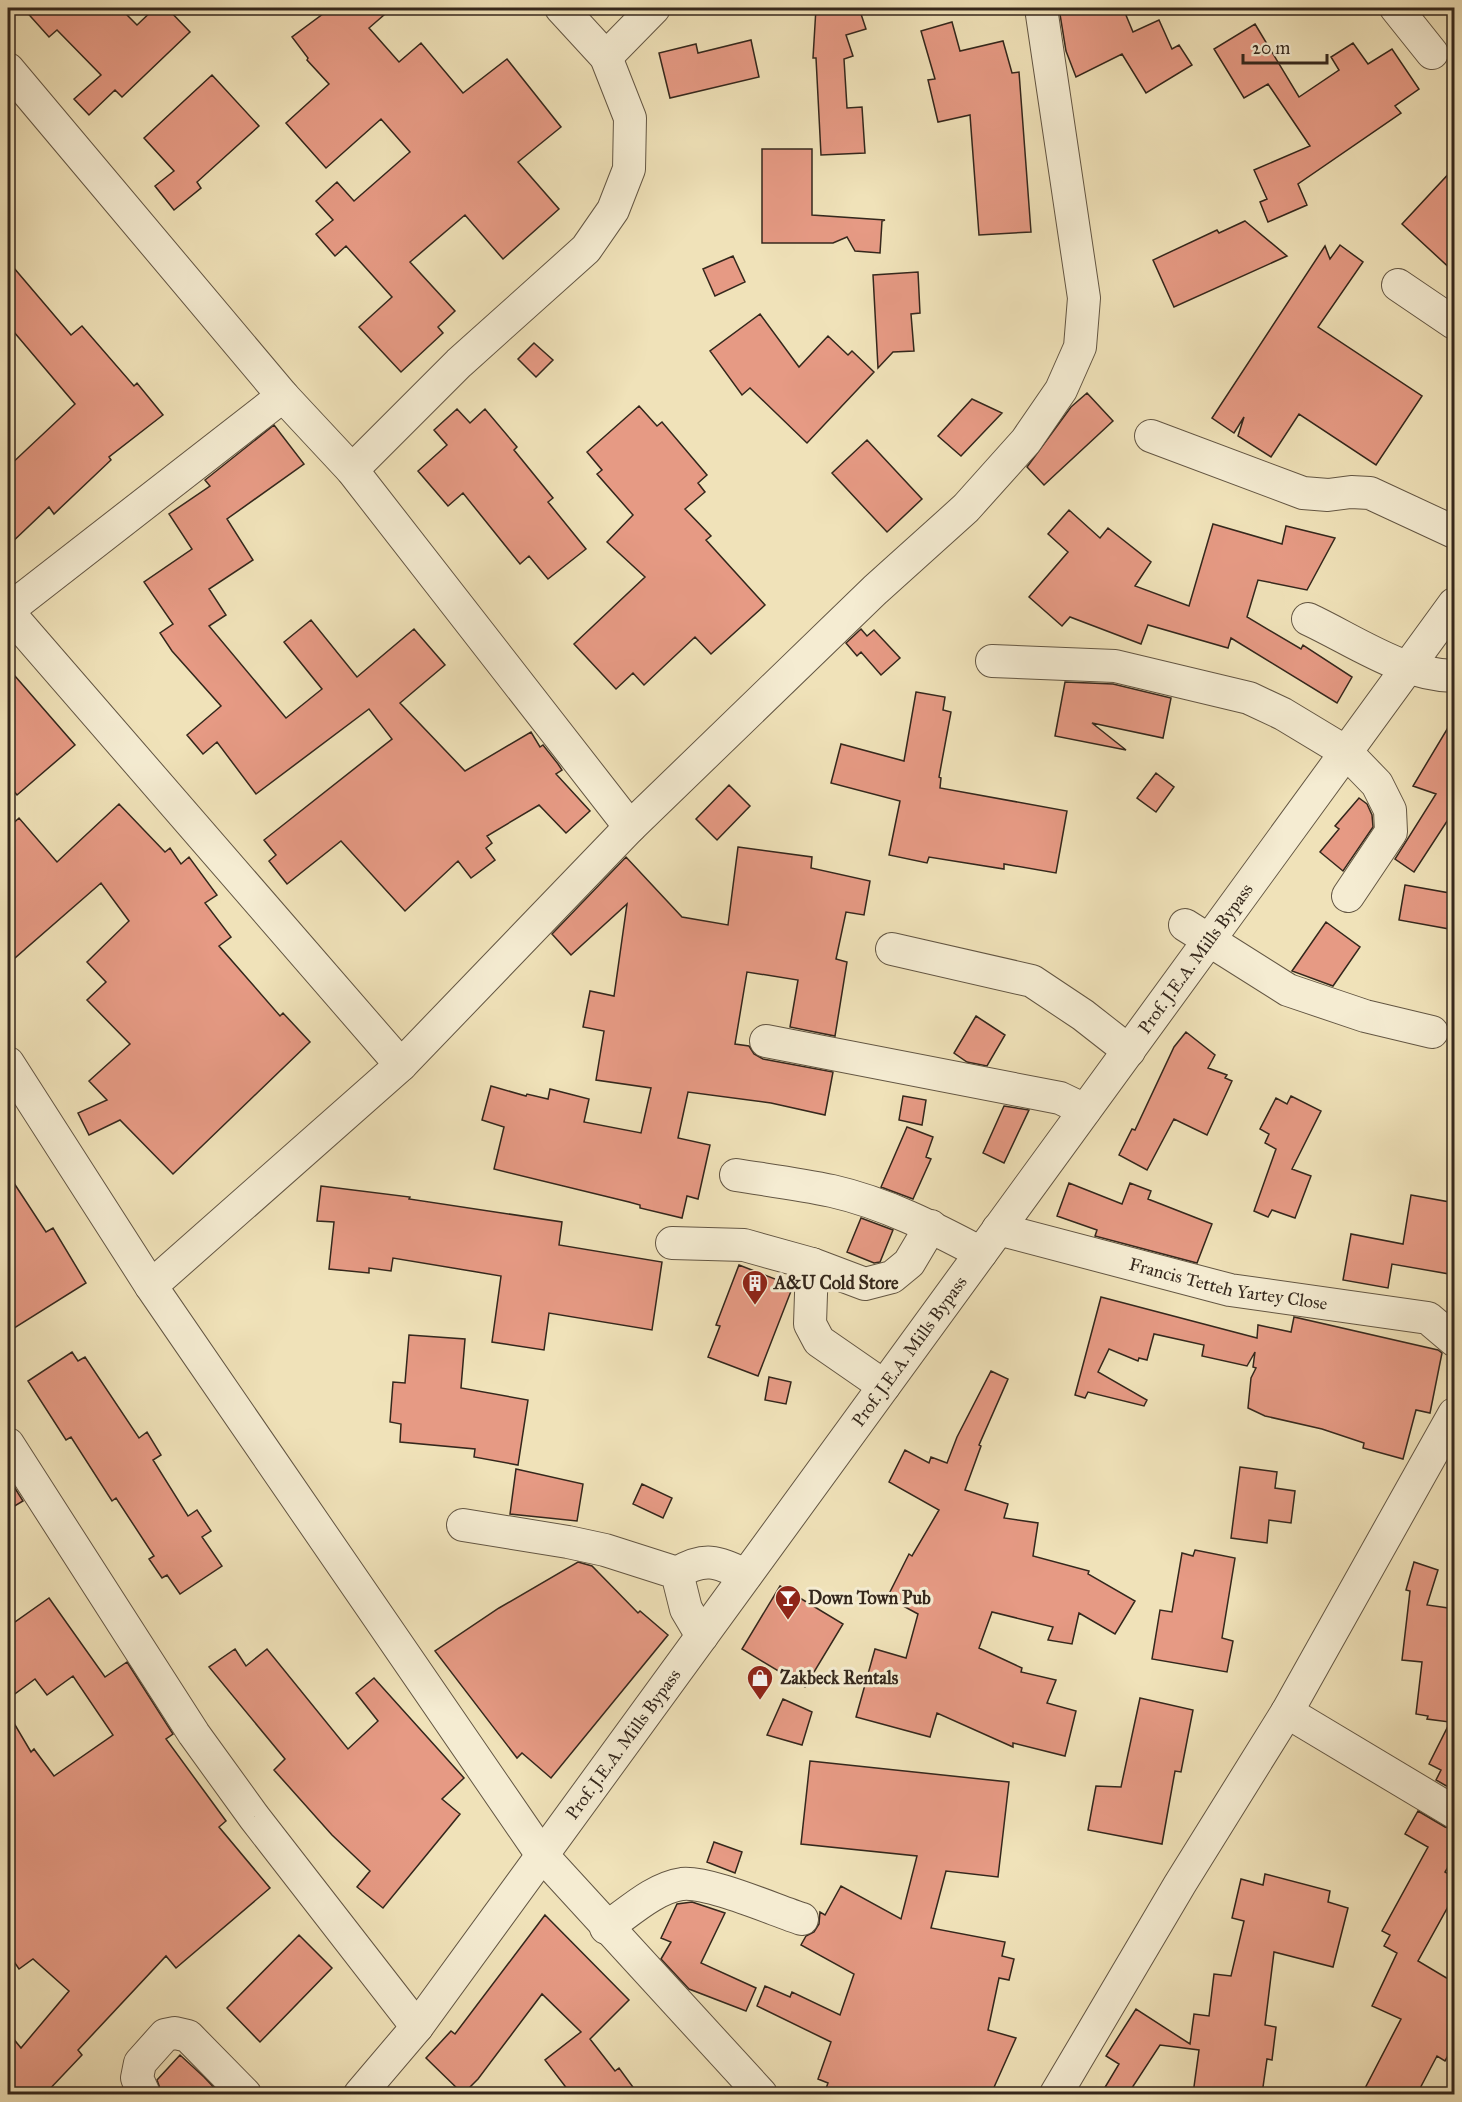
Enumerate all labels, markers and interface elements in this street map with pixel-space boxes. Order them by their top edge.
scale bar [1243,27,1327,65]
text: 20 m [1252,37,1290,59]
street label: Prof. J.E.A. Mills Bypass [1133,879,1258,1038]
street label: Francis Tetteh Yartey Close [1127,1253,1329,1315]
building icon: A&U Cold Store [740,1268,770,1306]
place label: A&U Cold Store [773,1272,899,1294]
street label: Prof. J.E.A. Mills Bypass [847,1272,972,1431]
bar icon: Down Town Pub [773,1583,803,1621]
place label: Down Town Pub [808,1587,931,1609]
shop icon: Zakbeck Rentals [745,1663,775,1701]
street label: Prof. J.E.A. Mills Bypass [561,1664,685,1824]
place label: Zakbeck Rentals [780,1667,899,1689]

